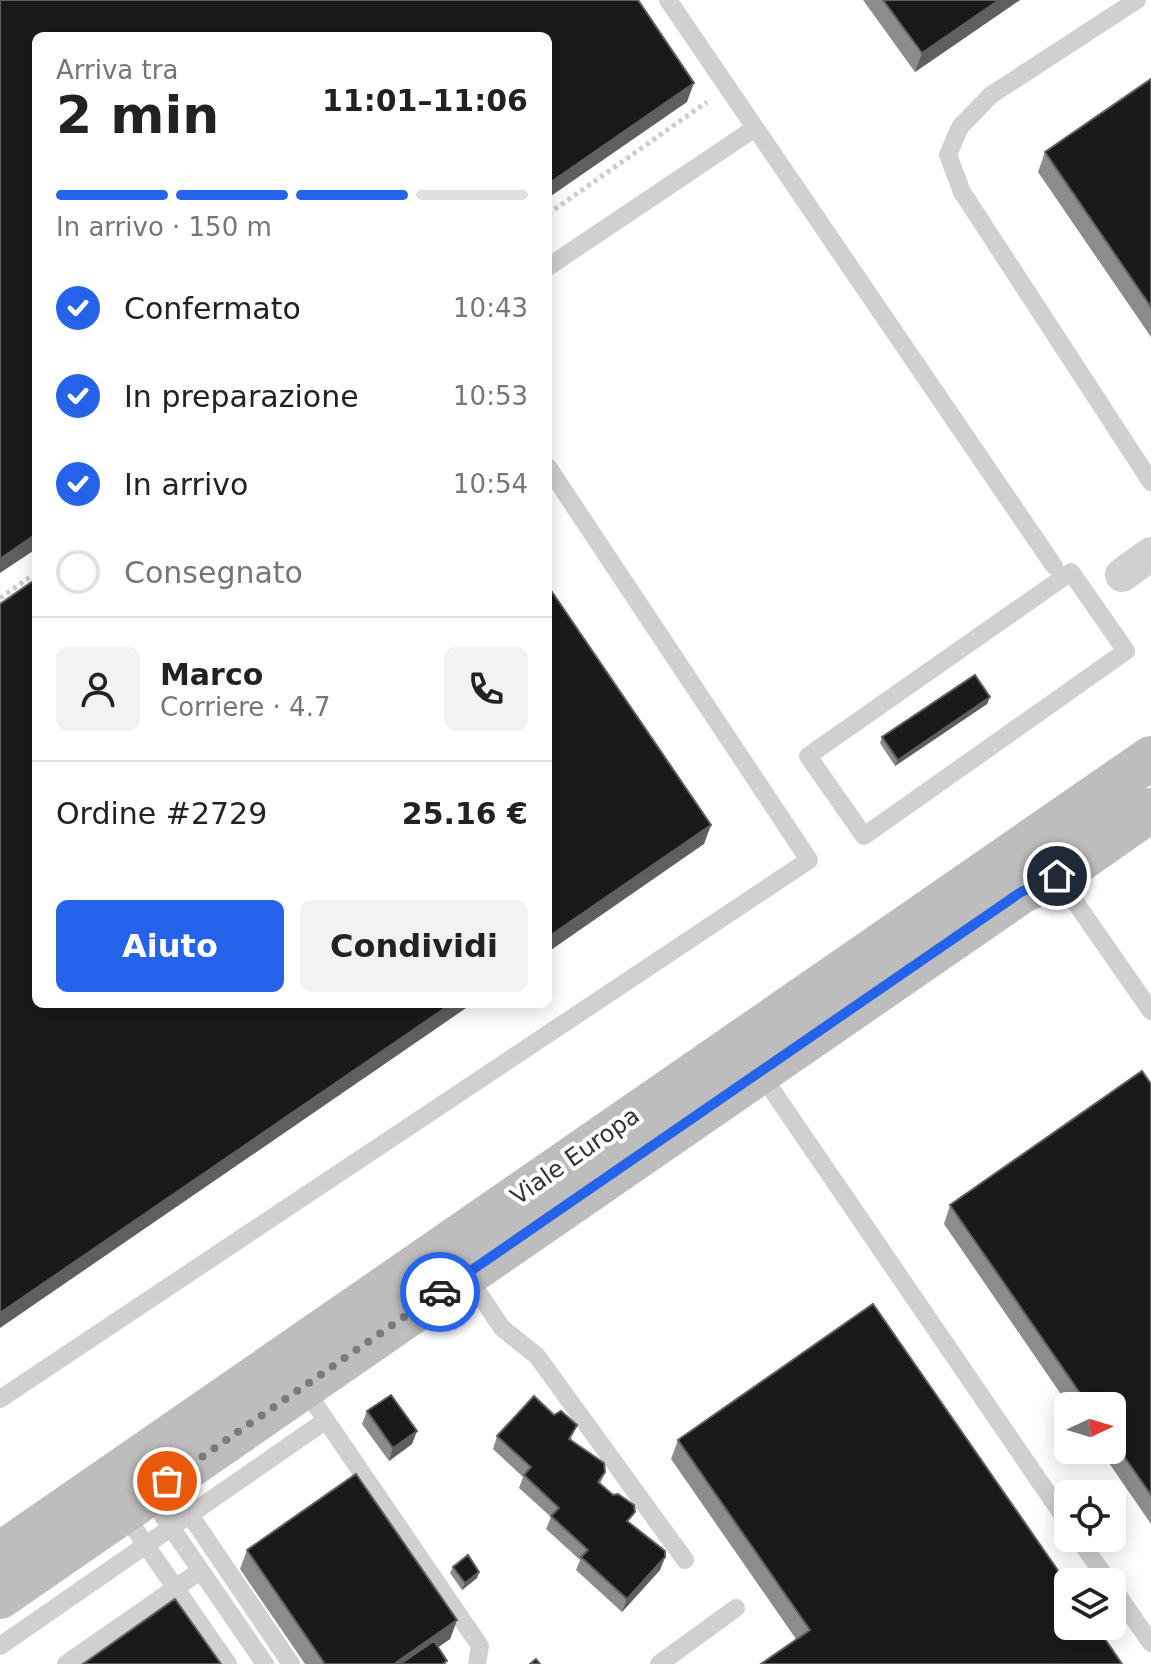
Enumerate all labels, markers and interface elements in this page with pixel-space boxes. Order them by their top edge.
text: Arriva tra [56,55,178,85]
text: 11:01–11:06 [322,83,528,118]
text: 2 min [56,85,219,145]
text: In arrivo · 150 m [56,212,272,242]
icon: check [56,286,100,330]
text: Confermato [124,291,301,326]
text: 10:43 [453,293,528,323]
icon: check [56,374,100,418]
text: In preparazione [124,379,359,414]
text: 10:53 [453,381,528,411]
icon: check [56,462,100,506]
text: In arrivo [124,467,248,502]
text: 10:54 [453,469,528,499]
text: Consegnato [124,555,303,590]
button: person [56,647,140,731]
button: phone [444,647,528,731]
text: Marco [160,657,263,692]
text: Corriere · 4.7 [160,692,330,722]
text: Ordine #2729 [56,796,267,831]
text: 25.16 € [402,796,528,831]
pin [1023,842,1091,910]
icon: home [1035,854,1079,898]
button: Aiuto [56,900,284,992]
button: Condividi [300,900,528,992]
street label: Viale Europa [505,1101,645,1211]
courier [400,1252,480,1332]
icon: car [418,1270,462,1314]
north arrow [1054,1392,1126,1464]
map controls [1054,1392,1126,1640]
pin [133,1447,201,1515]
icon: bag [145,1459,189,1503]
button: locate [1054,1480,1126,1552]
button: layers [1054,1568,1126,1640]

